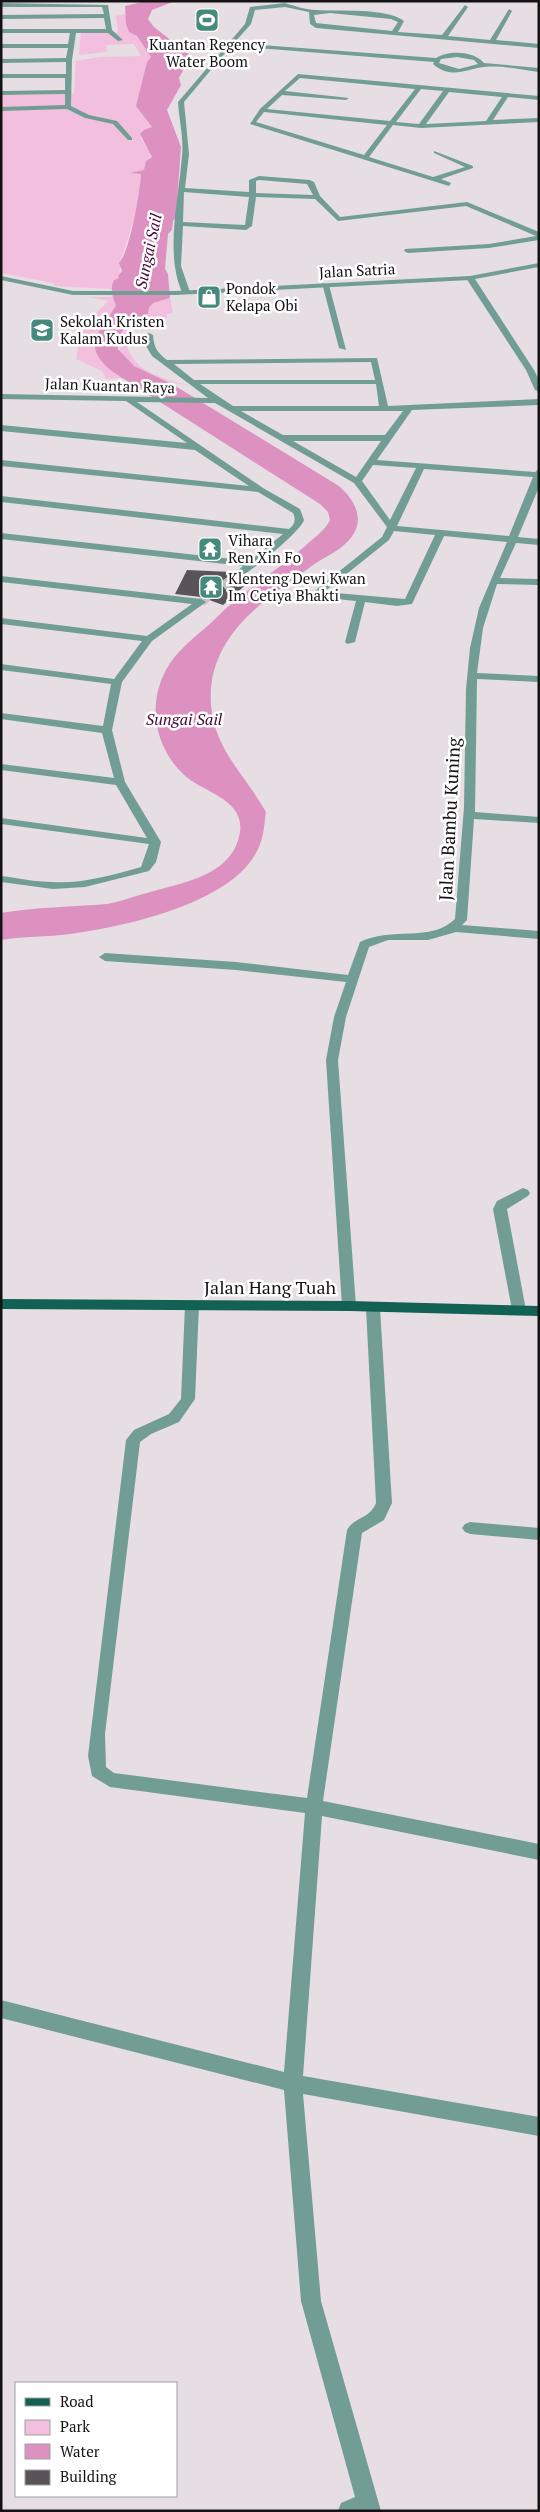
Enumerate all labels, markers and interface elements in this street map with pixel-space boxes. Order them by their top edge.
sports icon: Kuantan Regency Water Boom [194,7,220,33]
place label: Kuantan Regency Water Boom [149,34,266,71]
water label: Sungai Sail [129,211,167,291]
street label: Jalan Satria [318,258,396,282]
place label: Pondok Kelapa Obi [226,278,298,315]
shop icon: Pondok Kelapa Obi [196,284,222,310]
place label: Sekolah Kristen Kalam Kudus [60,311,165,348]
school or university icon: Sekolah Kristen Kalam Kudus [29,317,55,343]
street label: Jalan Kuantan Raya [45,373,176,397]
place label: Vihara Ren Xin Fo [228,530,301,567]
temple icon: Vihara Ren Xin Fo [197,536,223,562]
place label: Klenteng Dewi Kwan Im Cetiya Bhakti [228,568,366,605]
temple icon: Klenteng Dewi Kwan Im Cetiya Bhakti [198,574,224,600]
water label: Sungai Sail [146,708,223,730]
street label: Jalan Bambu Kuning [433,736,465,901]
street label: Jalan Hang Tuah [204,1275,336,1299]
legend [15,2382,178,2497]
text: Road [60,2391,93,2411]
text: Park [60,2416,90,2436]
text: Water [60,2441,100,2461]
text: Building [60,2466,118,2486]

